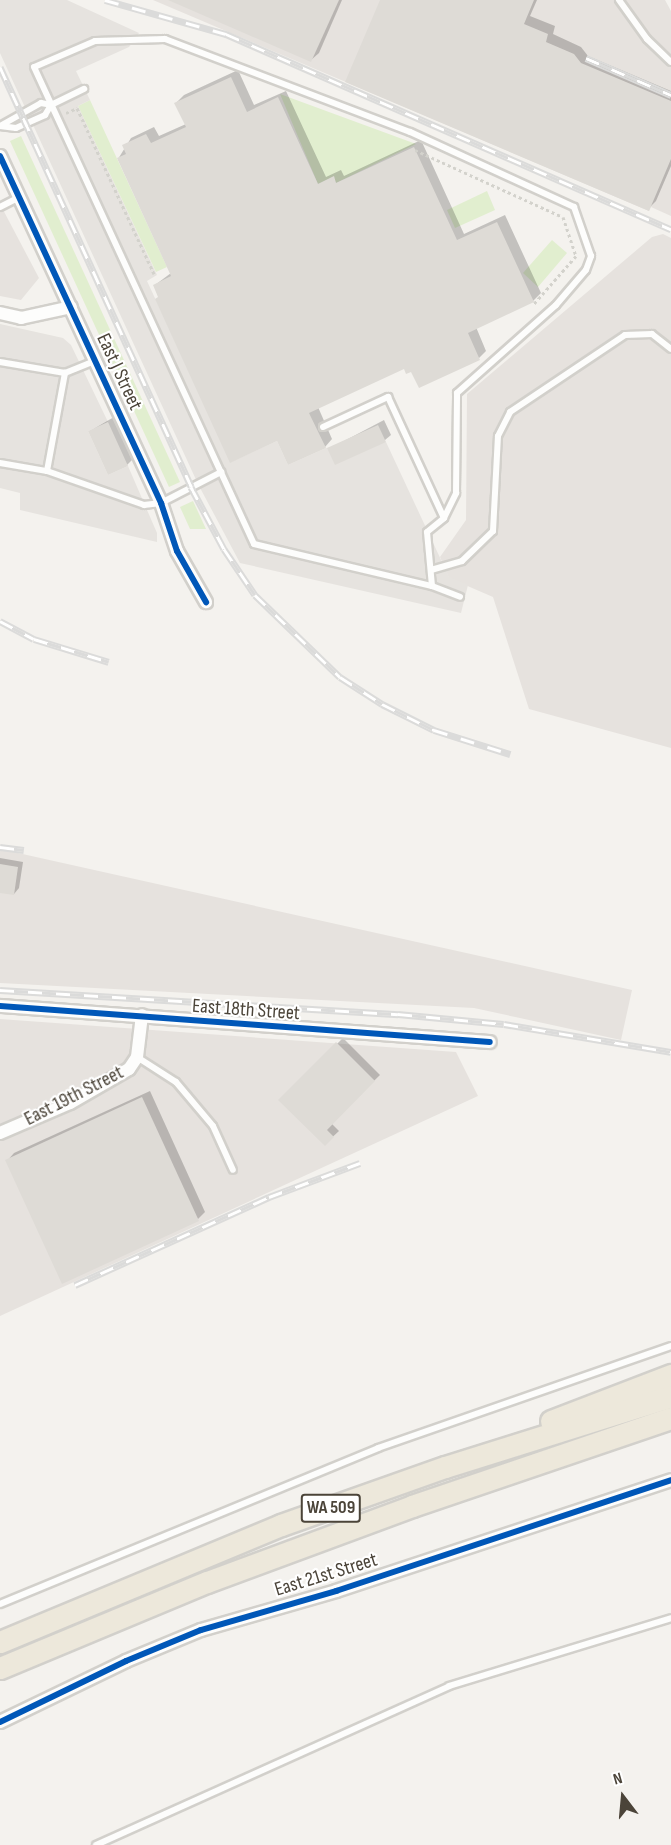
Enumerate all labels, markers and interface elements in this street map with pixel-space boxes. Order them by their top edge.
street label: East J Street [91,330,147,414]
street label: East 18th Street [191,994,301,1026]
street label: East 19th Street [20,1061,128,1131]
road number: WA 509 [300,1493,362,1523]
street label: East 21st Street [272,1548,380,1602]
north arrow [593,1767,653,1827]
text: N [611,1769,625,1790]

